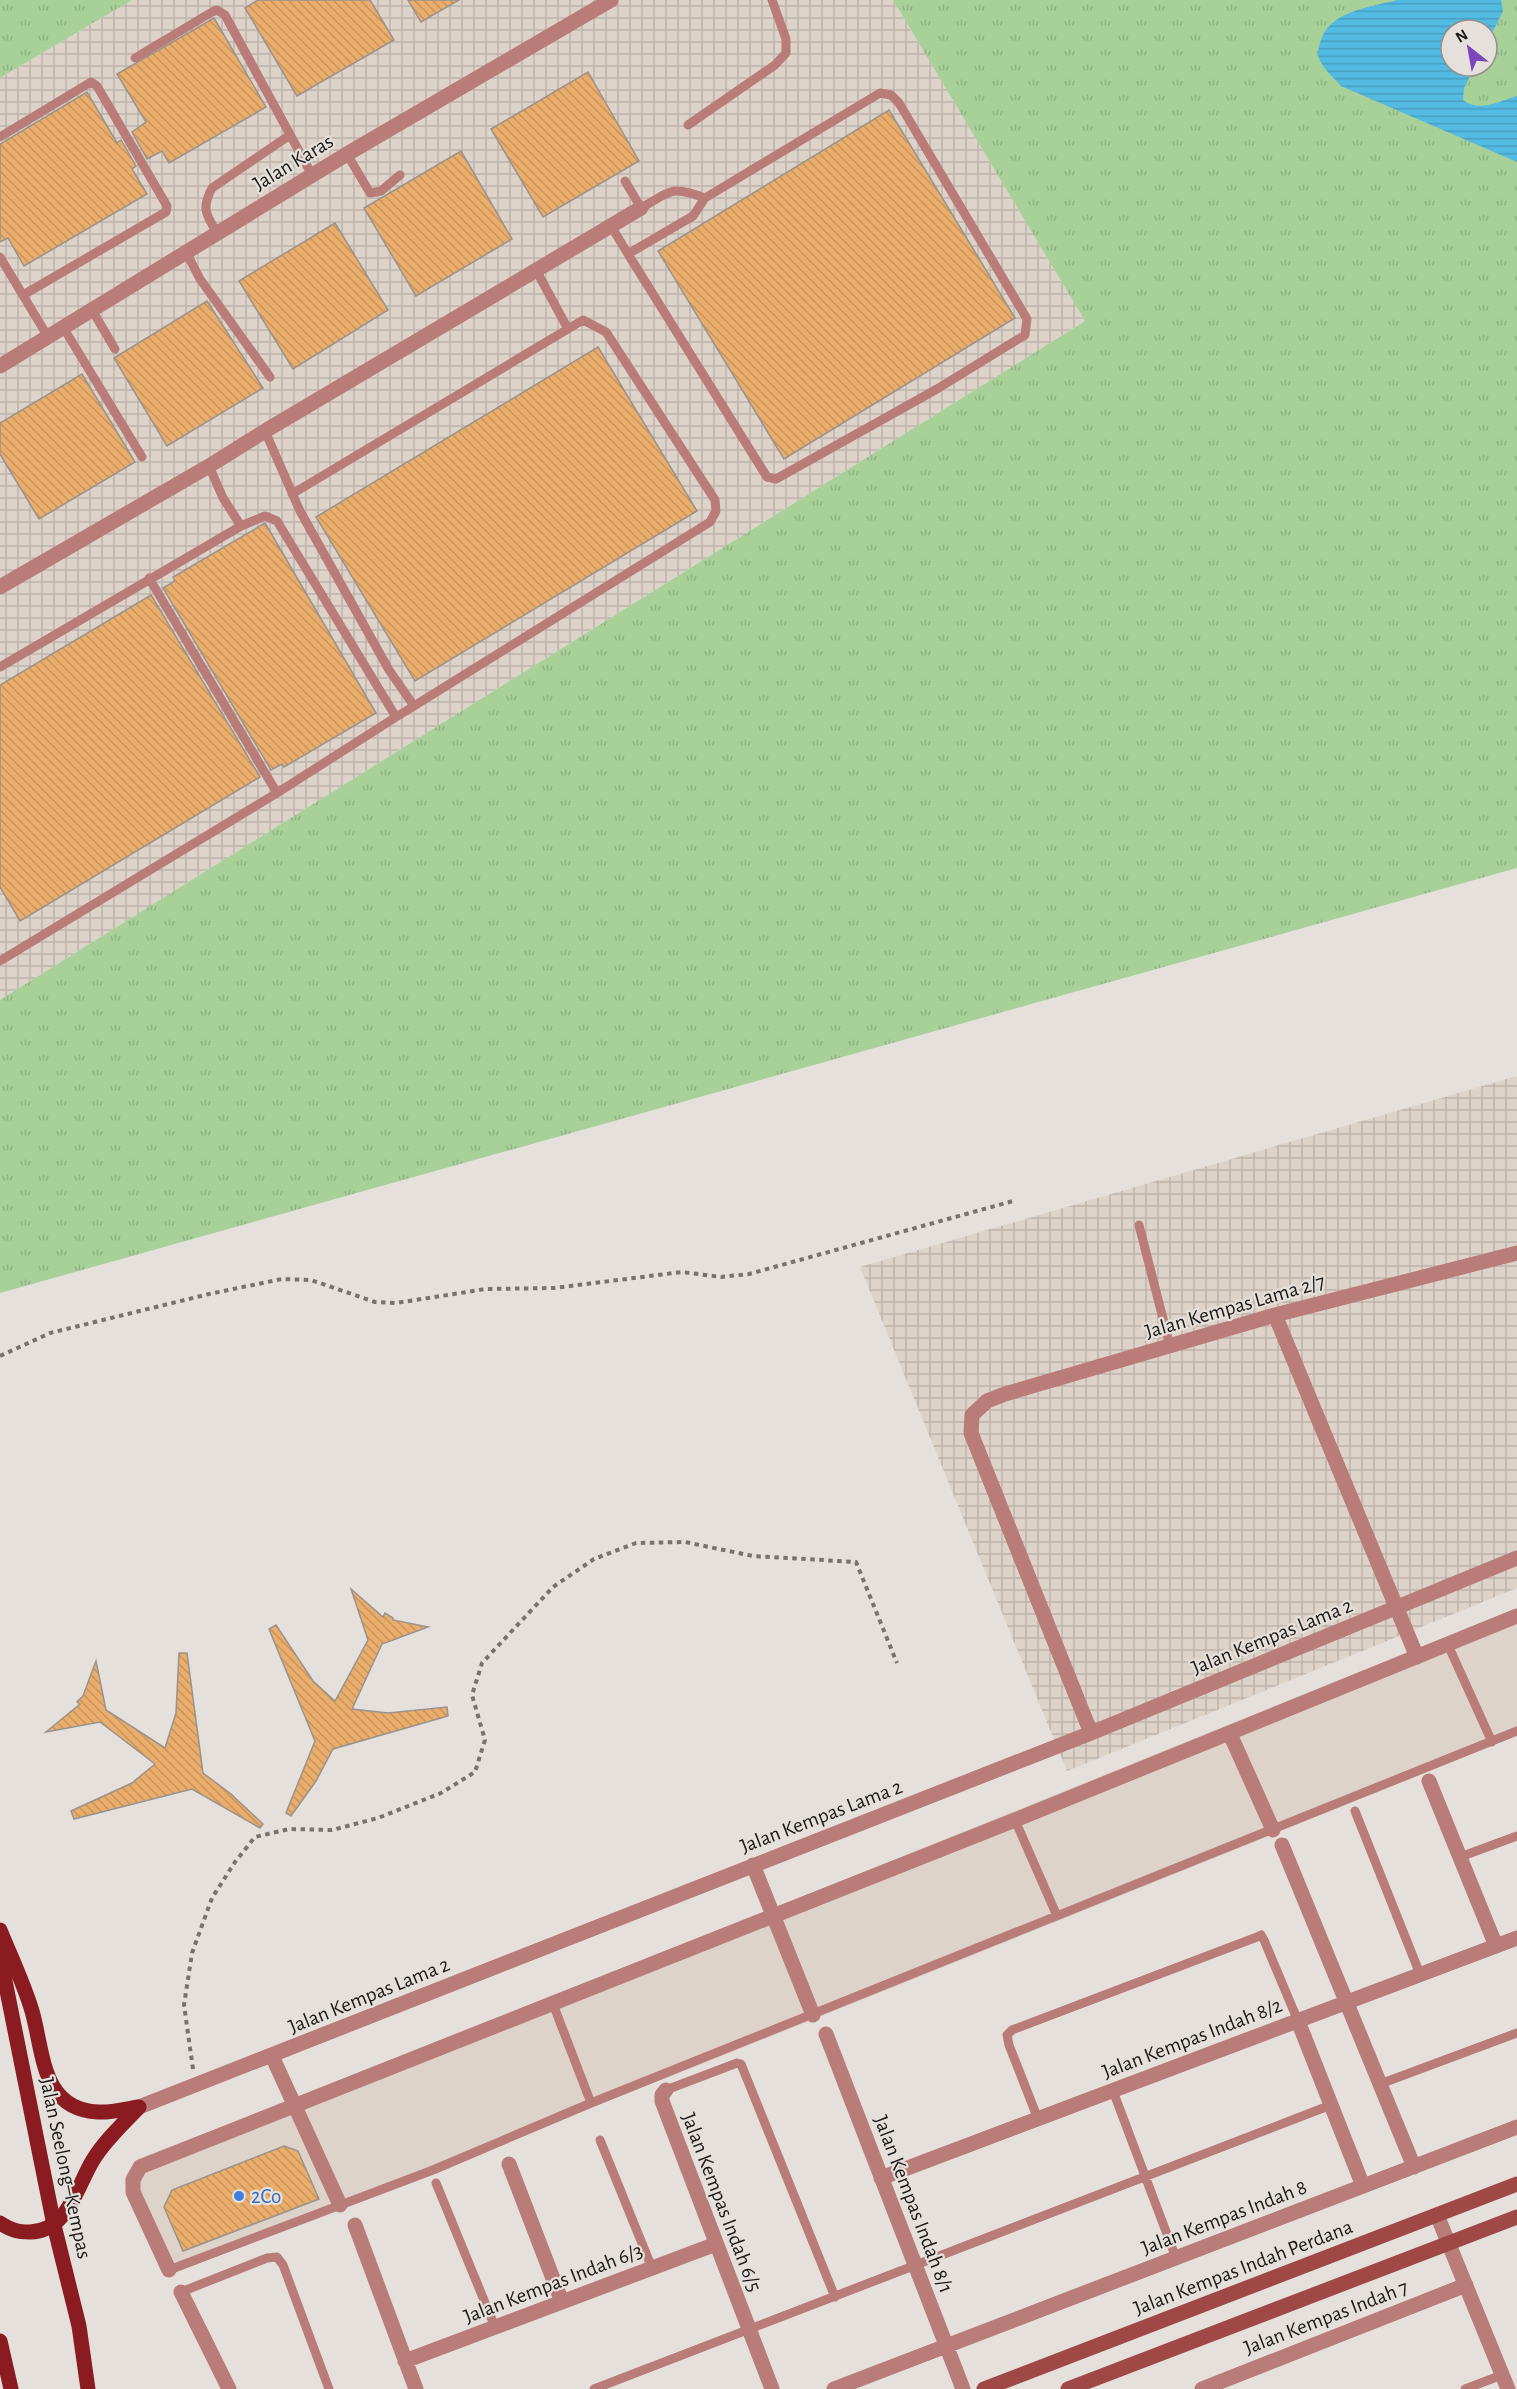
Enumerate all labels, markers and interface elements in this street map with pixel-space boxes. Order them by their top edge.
north arrow [1439,18,1499,78]
text: N [1453,26,1471,46]
street label: Jalan Karas [249,130,337,195]
street label: Jalan Kempas Lama 2/7 [1143,1271,1328,1342]
street label: Jalan Kempas Lama 2 [1189,1595,1356,1678]
street label: Jalan Kempas Lama 2 [737,1776,905,1857]
street label: Jalan Kempas Lama 2 [286,1954,453,2037]
street label: Jalan Kempas Indah 8/2 [1099,1995,1285,2082]
street label: Jalan Seelong–Kempas [36,2075,95,2261]
street label: Jalan Kempas Indah 6/5 [678,2110,765,2295]
street label: Jalan Kempas Indah 8/1 [870,2113,957,2296]
street label: Jalan Kempas Indah 8 [1139,2176,1310,2259]
place label: 2Co [251,2186,281,2207]
marker: 2Co [232,2189,246,2203]
street label: Jalan Kempas Indah Perdana [1131,2216,1356,2319]
street label: Jalan Kempas Indah 6/3 [461,2240,645,2327]
street label: Jalan Kempas Indah 7 [1241,2276,1411,2358]

